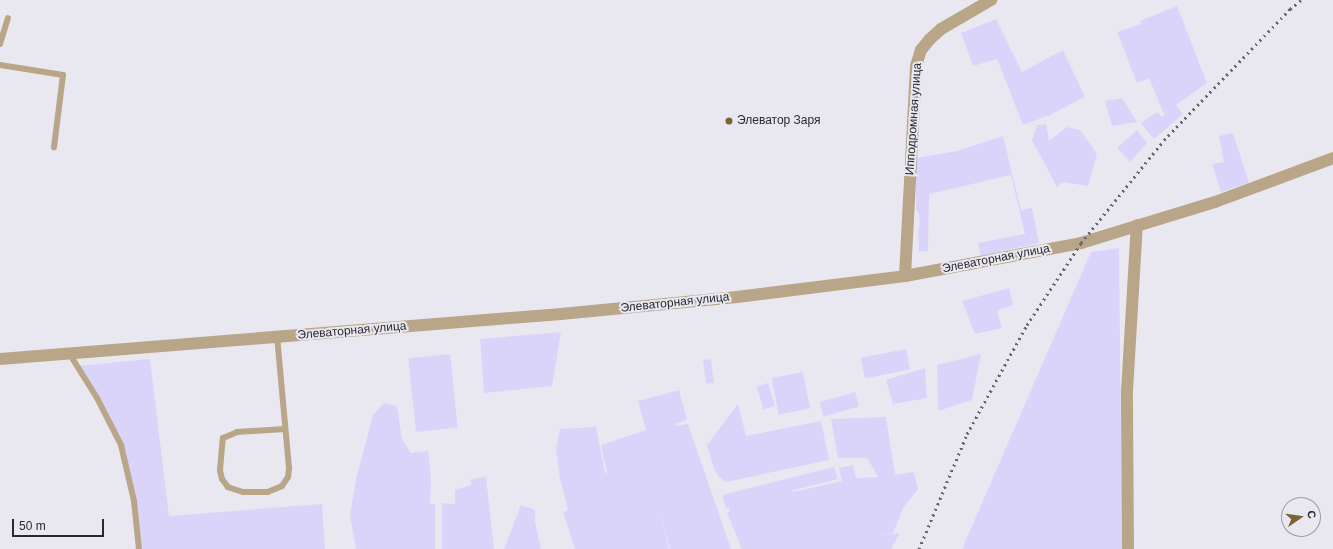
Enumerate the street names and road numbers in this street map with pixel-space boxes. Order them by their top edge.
street label: Ипподромная улица [903,62,925,176]
street label: Элеваторная улица [941,241,1051,277]
street label: Элеваторная улица [620,290,730,316]
street label: Элеваторная улица [297,319,407,343]

